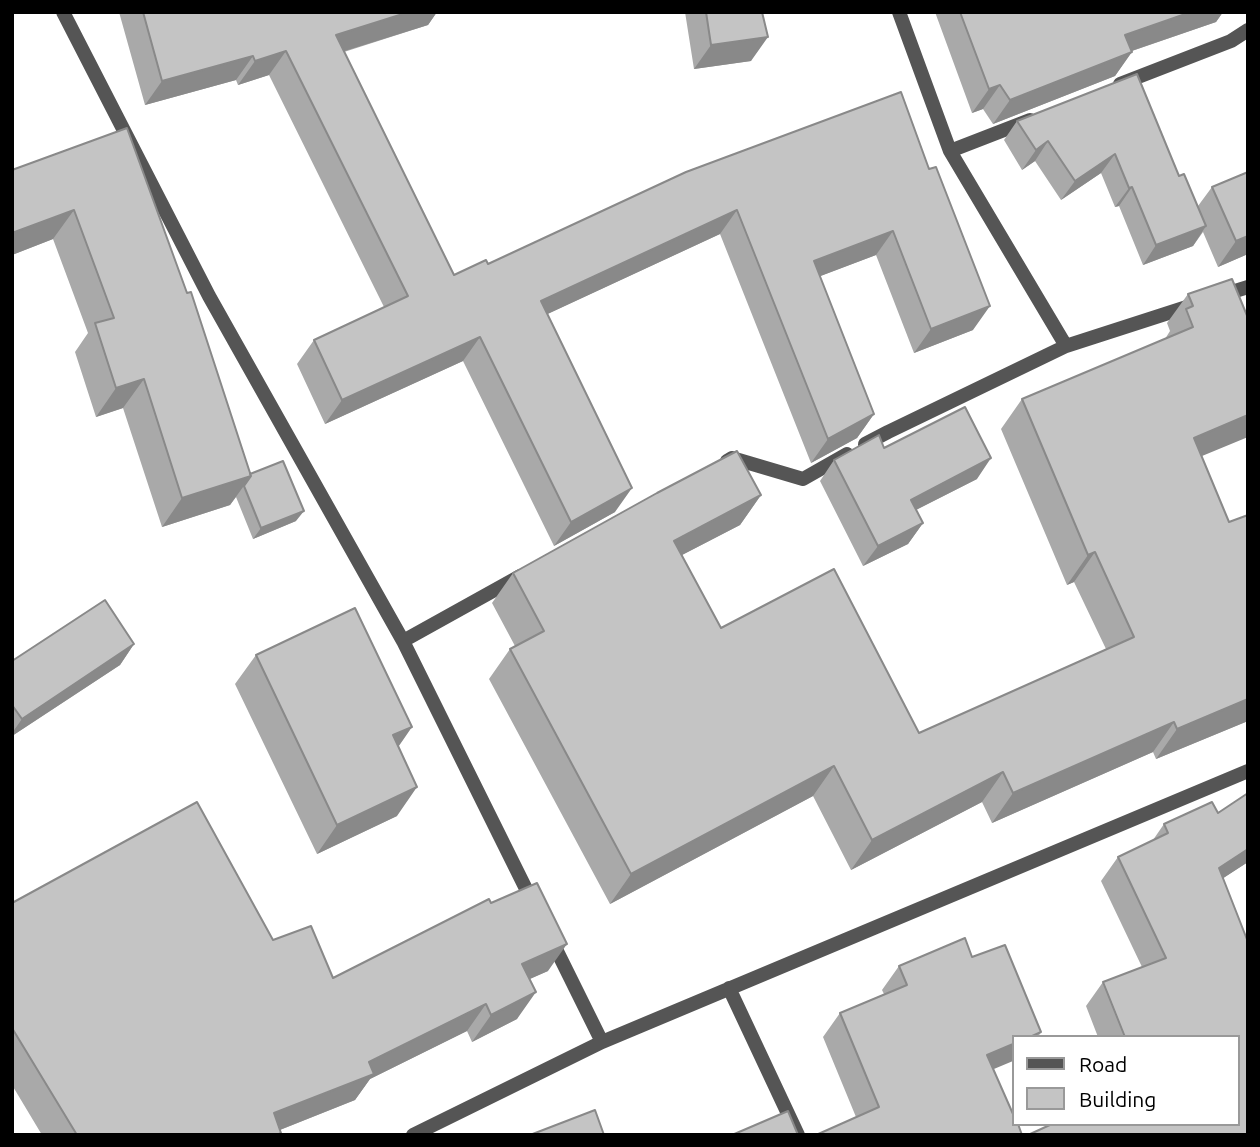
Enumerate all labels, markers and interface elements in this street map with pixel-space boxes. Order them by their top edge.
legend [1012,1035,1239,1126]
text: Road [1079,1052,1127,1076]
text: Building [1079,1087,1156,1111]

